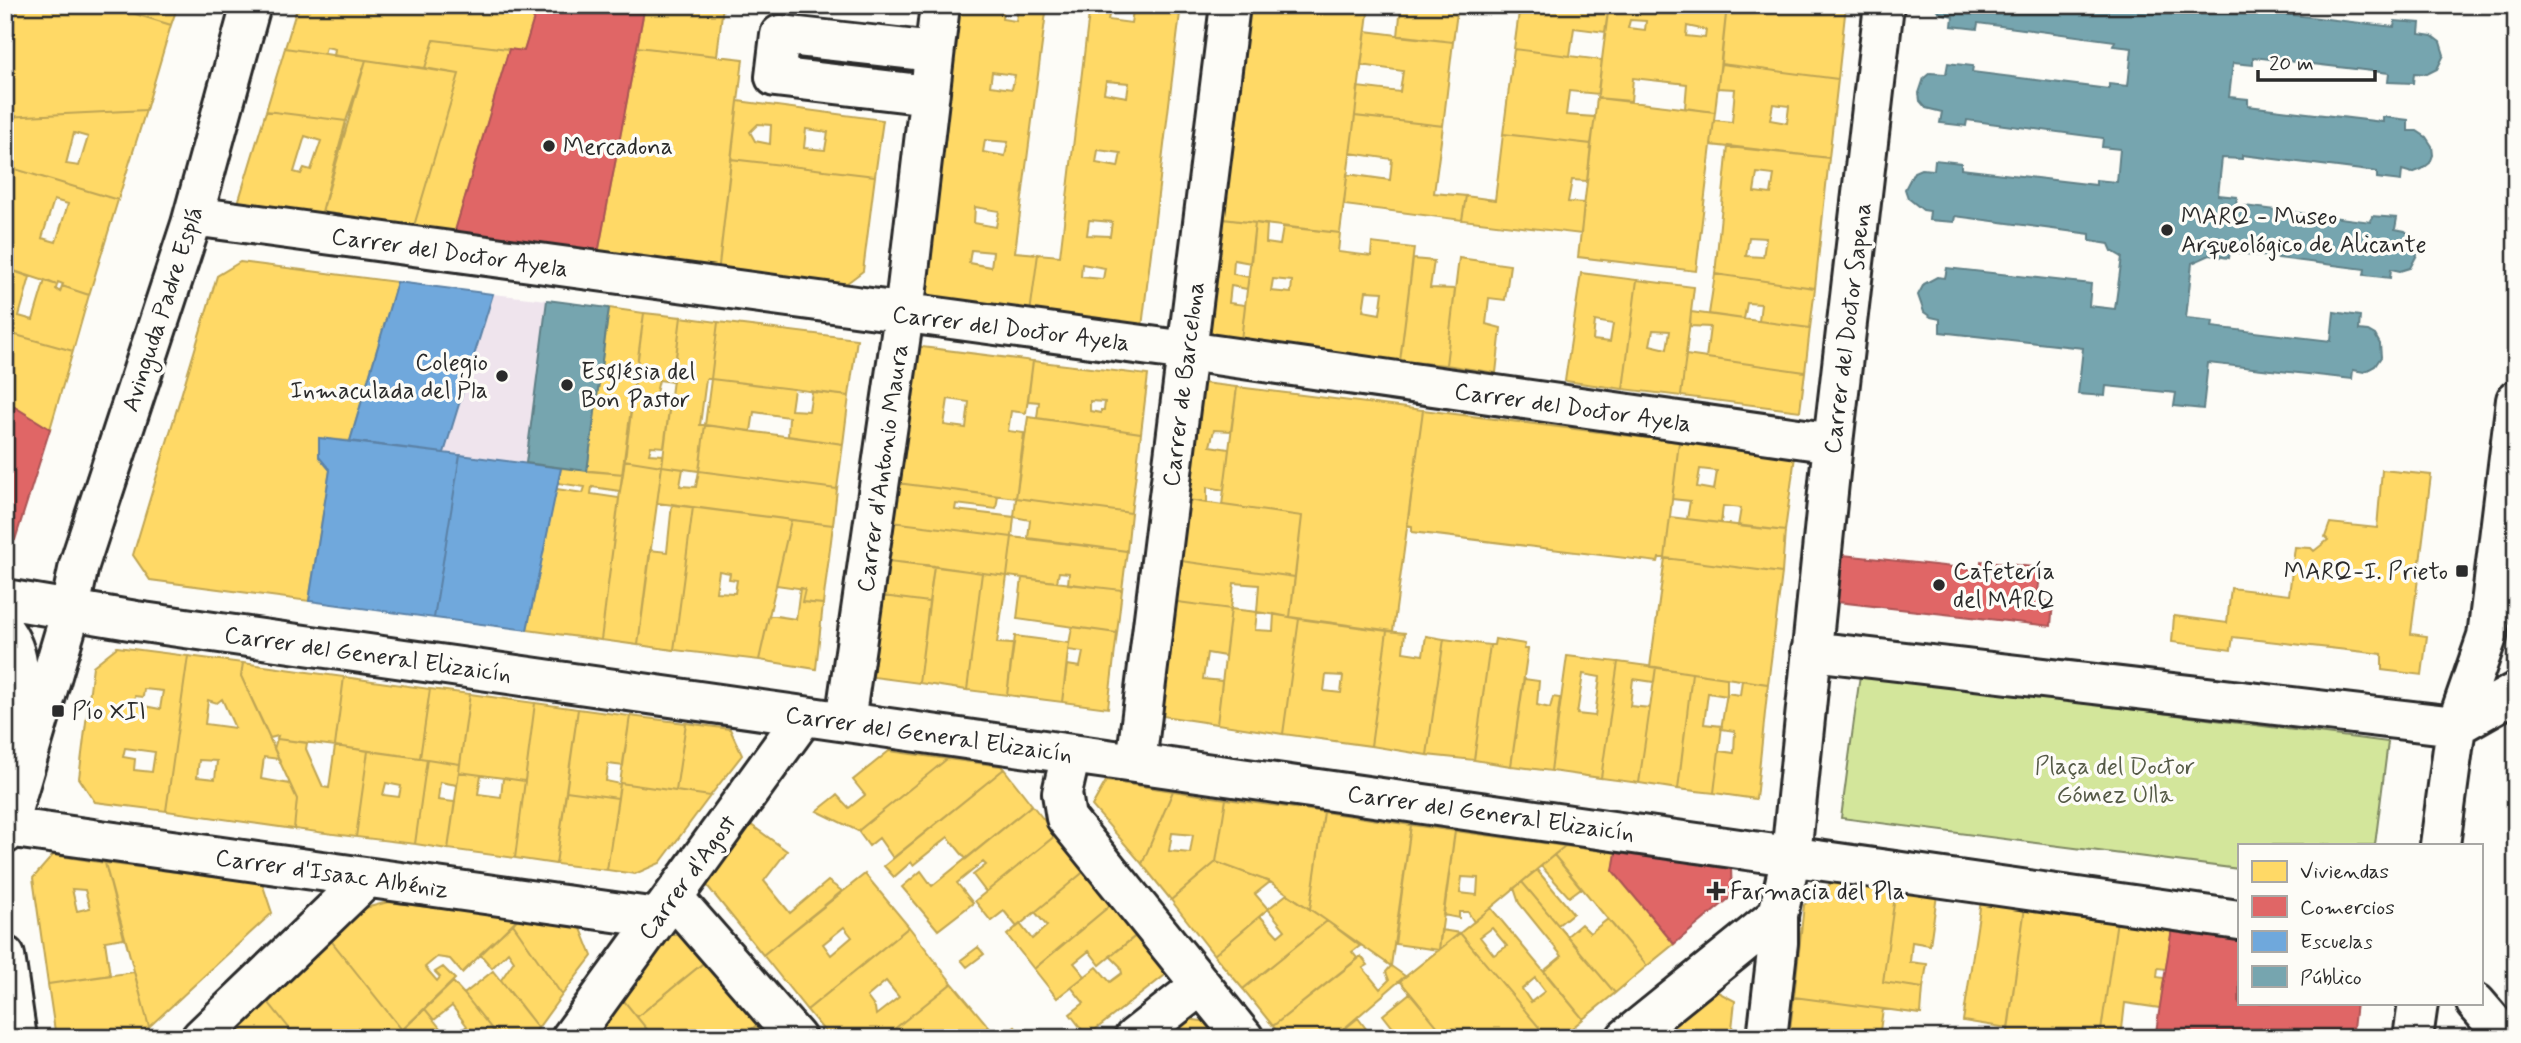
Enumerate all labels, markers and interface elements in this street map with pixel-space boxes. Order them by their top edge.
scale bar [2258,38,2376,82]
text: 20 m [2269,50,2314,78]
place label: Mercadona [563,132,673,163]
marker: Mercadona [541,138,557,154]
street label: Carrer del Doctor Sapena [1818,201,1879,456]
place label: MARQ - Museo Arqueológico de Alicante [2181,202,2427,261]
street label: Avinguda Padre Esplá [116,203,213,417]
street label: Carrer del Doctor Ayela [329,221,570,285]
marker: MARQ - Museo Arqueológico de Alicante [2159,222,2175,238]
street label: Carrer de Barcelona [1157,280,1212,489]
street label: Carrer del Doctor Ayela [890,300,1131,359]
street label: Carrer d'Antonio Maura [851,342,916,594]
place label: Colegio Inmaculada del Pla [290,348,488,407]
place label: Església del Bon Pastor [581,357,696,416]
marker: Colegio Inmaculada del Pla [494,368,510,384]
street label: Carrer del Doctor Ayela [1452,376,1693,440]
marker: Església del Bon Pastor [559,377,575,393]
place label: Cafetería del MARQ [1953,557,2055,616]
place label: MARQ-I. Prieto [2284,557,2448,588]
marker: MARQ-I. Prieto [2454,563,2470,579]
marker: Cafetería del MARQ [1931,577,1947,593]
street label: Carrer del General Elizaicín [222,620,513,691]
place label: Pío XII [72,697,146,728]
street label: Carrer del General Elizaicín [783,700,1074,771]
marker: Pío XII [50,703,66,719]
park label: Plaça del Doctor Gómez Ulla [2035,752,2195,811]
street label: Carrer del General Elizaicín [1345,779,1636,850]
street label: Carrer d'Agost [632,809,744,947]
street label: Carrer d'Isaac Albéniz [213,843,450,906]
legend [2238,844,2482,1004]
text: Viviendas [2300,858,2389,886]
place label: Farmacia del Pla [1730,877,1905,908]
marker: Farmacia del Pla [1708,883,1724,899]
text: Comercios [2300,894,2395,922]
text: Escuelas [2300,928,2373,956]
text: Público [2300,964,2362,992]

